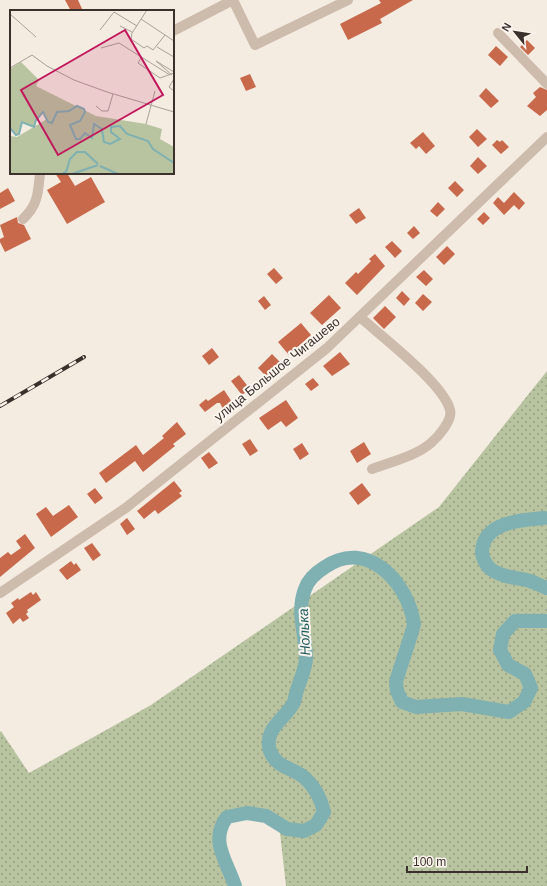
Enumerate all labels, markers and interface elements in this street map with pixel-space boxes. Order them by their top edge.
inset map [10,10,174,174]
north arrow [495,12,535,52]
text: N [499,21,514,33]
street label: улица Большое Чигашево [211,314,343,424]
water label: Нолька [295,608,313,656]
scale bar [407,848,527,874]
text: 100 m [413,855,446,869]

